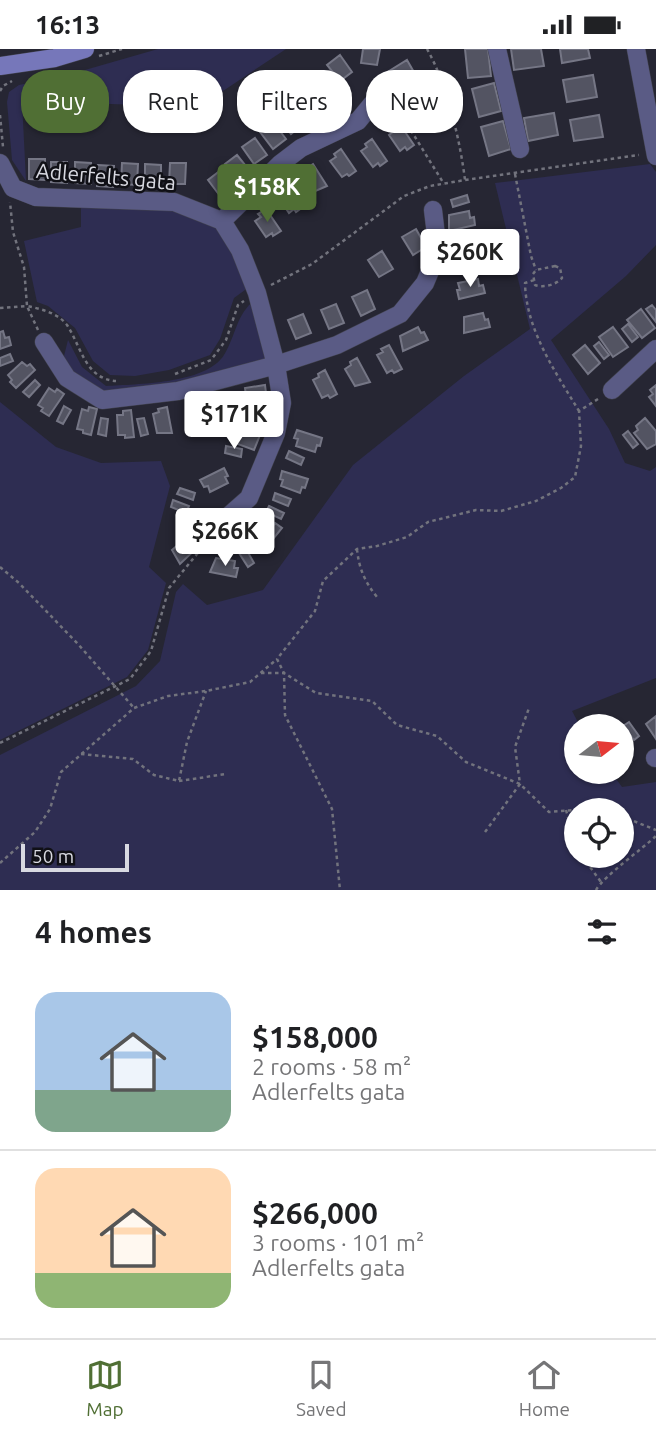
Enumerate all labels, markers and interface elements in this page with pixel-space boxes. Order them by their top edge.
text: 16:13 [35,10,100,39]
chip: Buy [21,70,109,133]
chip: Rent [123,70,223,133]
chip: Filters [237,70,352,133]
chip: New [366,70,463,133]
street label: Adlerfelts gata [35,158,177,194]
pin: $158K [218,165,316,224]
text: $158K [233,174,301,199]
pin: $260K [421,229,519,289]
text: $260K [436,239,504,264]
pin: $171K [185,391,283,451]
text: $171K [200,401,268,426]
pin: $266K [176,509,274,568]
text: $266K [191,518,259,543]
north arrow [564,714,634,784]
map controls [564,714,634,868]
button: locate [564,798,634,868]
scale bar [21,841,130,873]
text: 50 m [32,845,74,867]
icon: filters [583,913,621,951]
text: 4 homes [35,915,152,949]
icon: home [91,1020,175,1104]
text: $158,000 [252,1020,378,1054]
text: 2 rooms · 58 m² [252,1054,411,1079]
text: Adlerfelts gata [252,1079,405,1104]
icon: home [91,1196,175,1280]
text: $266,000 [252,1196,378,1230]
text: 3 rooms · 101 m² [252,1230,424,1255]
text: Adlerfelts gata [252,1255,405,1280]
tab: Map [86,1356,124,1420]
tab: Saved [296,1356,347,1420]
tab: Home [519,1356,570,1420]

